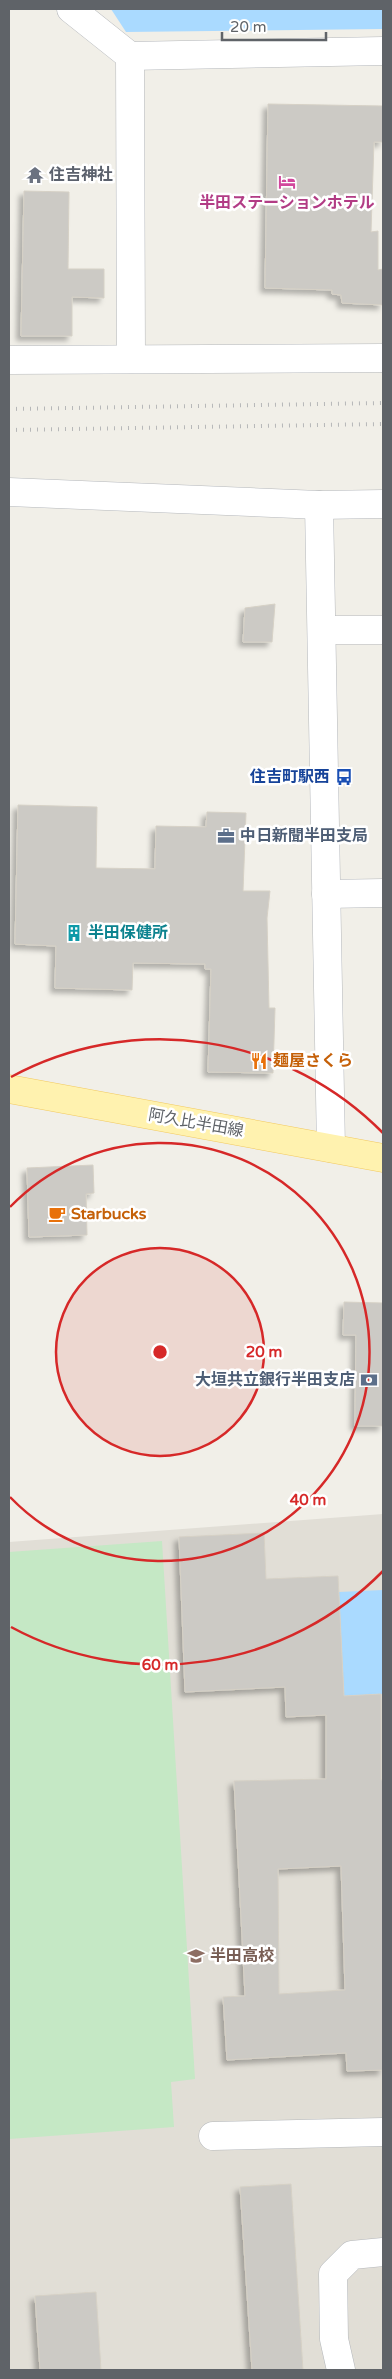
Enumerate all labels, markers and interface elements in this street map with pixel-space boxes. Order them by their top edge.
scale bar [222,10,326,42]
text: 20 m [230,18,267,36]
temple icon: 住吉神社 [25,165,45,185]
place label: 住吉神社 [48,165,113,185]
hotel icon: 半田ステーションホテル [277,172,297,192]
place label: 半田ステーションホテル [199,193,375,213]
place label: 住吉町駅西 [249,767,330,787]
bus stop icon: 住吉町駅西 [334,767,354,787]
office icon: 中日新聞半田支局 [216,826,236,846]
place label: 中日新聞半田支局 [240,826,368,846]
building icon: 半田保健所 [64,923,84,943]
place label: 半田保健所 [88,923,168,943]
restaurant icon: 麺屋さくら [249,1051,269,1071]
place label: 麺屋さくら [273,1051,353,1071]
street label: 阿久比半田線 [147,1105,245,1141]
cafe icon: Starbucks [47,1204,67,1224]
place label: Starbucks [71,1204,147,1224]
centre of rings [151,1343,169,1361]
text: 20 m [246,1343,282,1361]
place label: 大垣共立銀行半田支店 [195,1370,355,1390]
bank icon: 大垣共立銀行半田支店 [359,1370,379,1390]
text: 40 m [290,1491,326,1509]
text: 60 m [142,1656,178,1674]
school or university icon: 半田高校 [186,1946,206,1966]
place label: 半田高校 [210,1946,274,1966]

